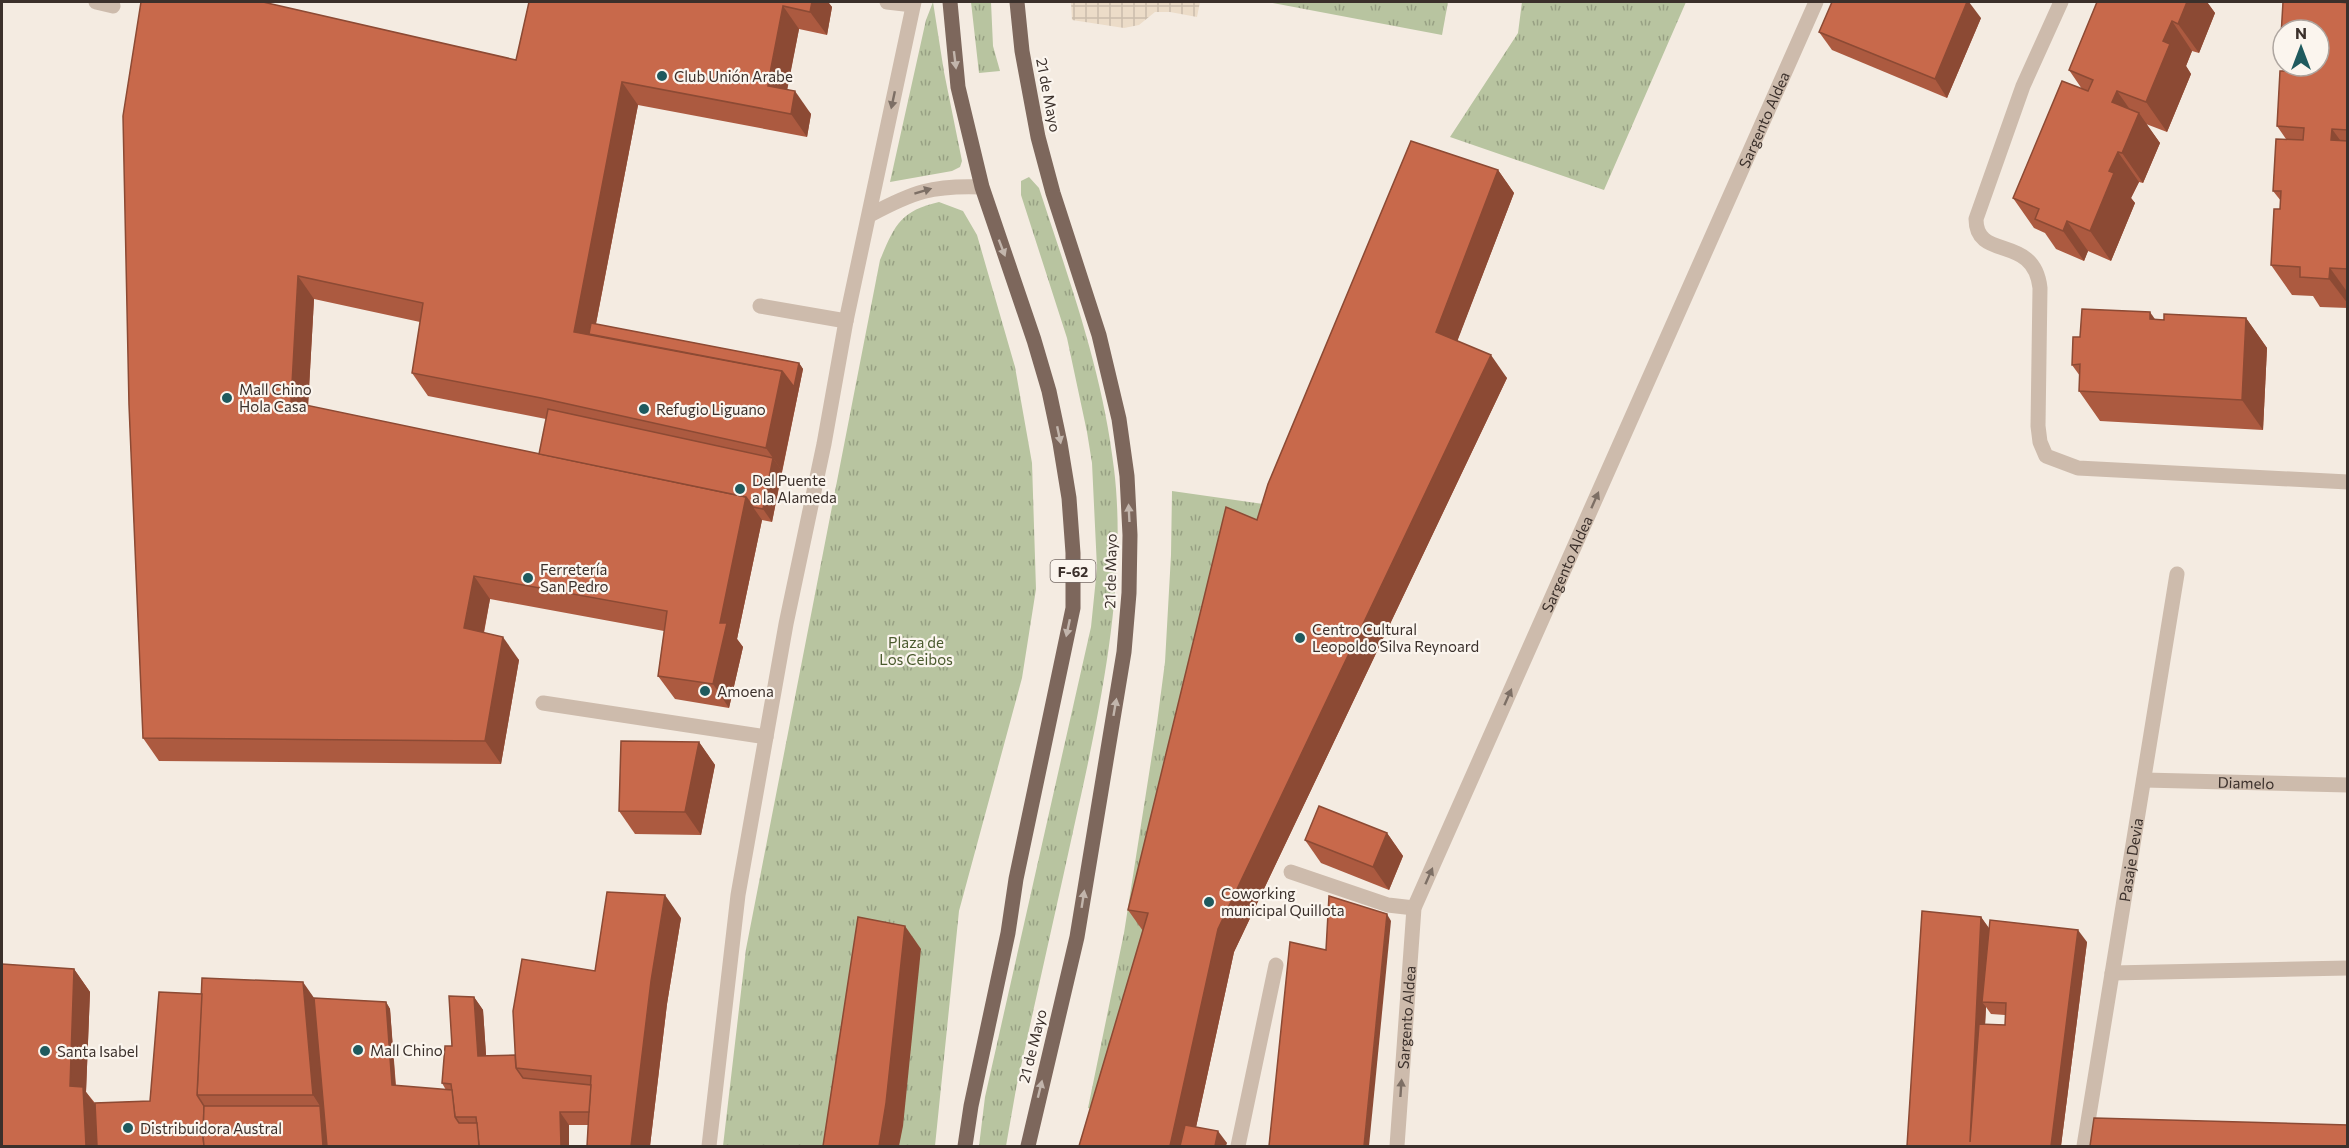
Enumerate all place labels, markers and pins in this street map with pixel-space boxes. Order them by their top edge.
place label: Club Unión Arabe [674,67,793,85]
marker: Club Unión Arabe [655,69,669,83]
place label: Mall Chino Hola Casa [239,380,312,415]
marker: Mall Chino Hola Casa [220,391,234,405]
place label: Refugio Liguano [656,400,766,418]
marker: Refugio Liguano [637,402,651,416]
place label: Del Puente a la Alameda [752,471,837,506]
marker: Del Puente a la Alameda [733,482,747,496]
place label: Ferretería San Pedro [540,560,609,595]
marker: Ferretería San Pedro [521,571,535,585]
place label: Centro Cultural Leopoldo Silva Reynoard [1312,620,1479,655]
marker: Centro Cultural Leopoldo Silva Reynoard [1293,631,1307,645]
place label: Amoena [717,682,774,700]
marker: Amoena [698,684,712,698]
place label: Coworking municipal Quillota [1221,884,1345,919]
marker: Coworking municipal Quillota [1202,895,1216,909]
place label: Mall Chino [370,1041,443,1059]
place label: Santa Isabel [57,1042,139,1060]
marker: Mall Chino [351,1043,365,1057]
marker: Santa Isabel [38,1044,52,1058]
place label: Distribuidora Austral [140,1119,282,1137]
marker: Distribuidora Austral [121,1121,135,1135]

